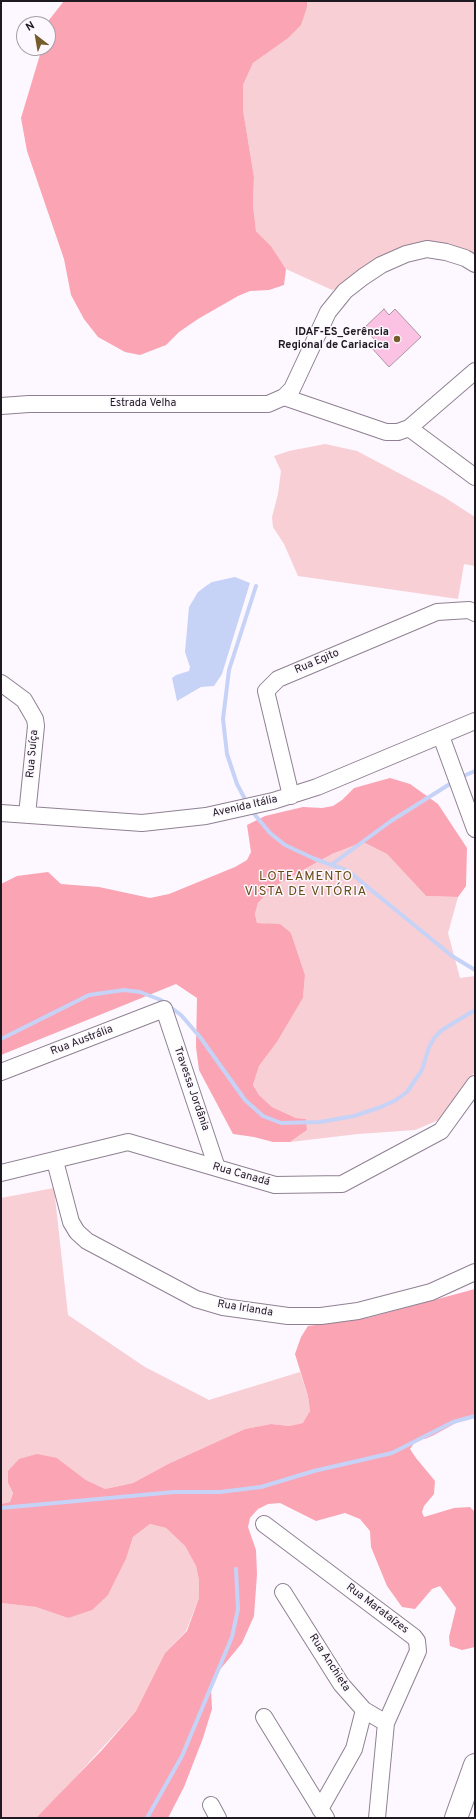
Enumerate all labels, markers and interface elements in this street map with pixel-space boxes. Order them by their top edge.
north arrow [16,16,56,56]
text: N [23,19,37,35]
place label: IDAF-ES_Gerência Regional de Cariacica [278,326,389,352]
marker: IDAF-ES_Gerência Regional de Cariacica [392,334,402,344]
street label: Estrada Velha [110,397,176,411]
street label: Rua Egito [293,647,341,677]
street label: Rua Suíça [24,729,42,779]
street label: Avenida Itália [211,793,279,821]
district label: LOTEAMENTO VISTA DE VITÓRIA [245,869,367,900]
street label: Rua Austrália [49,1023,115,1059]
street label: Travessa Jordânia [170,1045,212,1133]
street label: Rua Canadá [211,1161,271,1189]
street label: Rua Irlanda [216,1298,274,1320]
street label: Rua Marataízes [343,1581,411,1637]
street label: Rua Anchieta [306,1632,352,1694]

